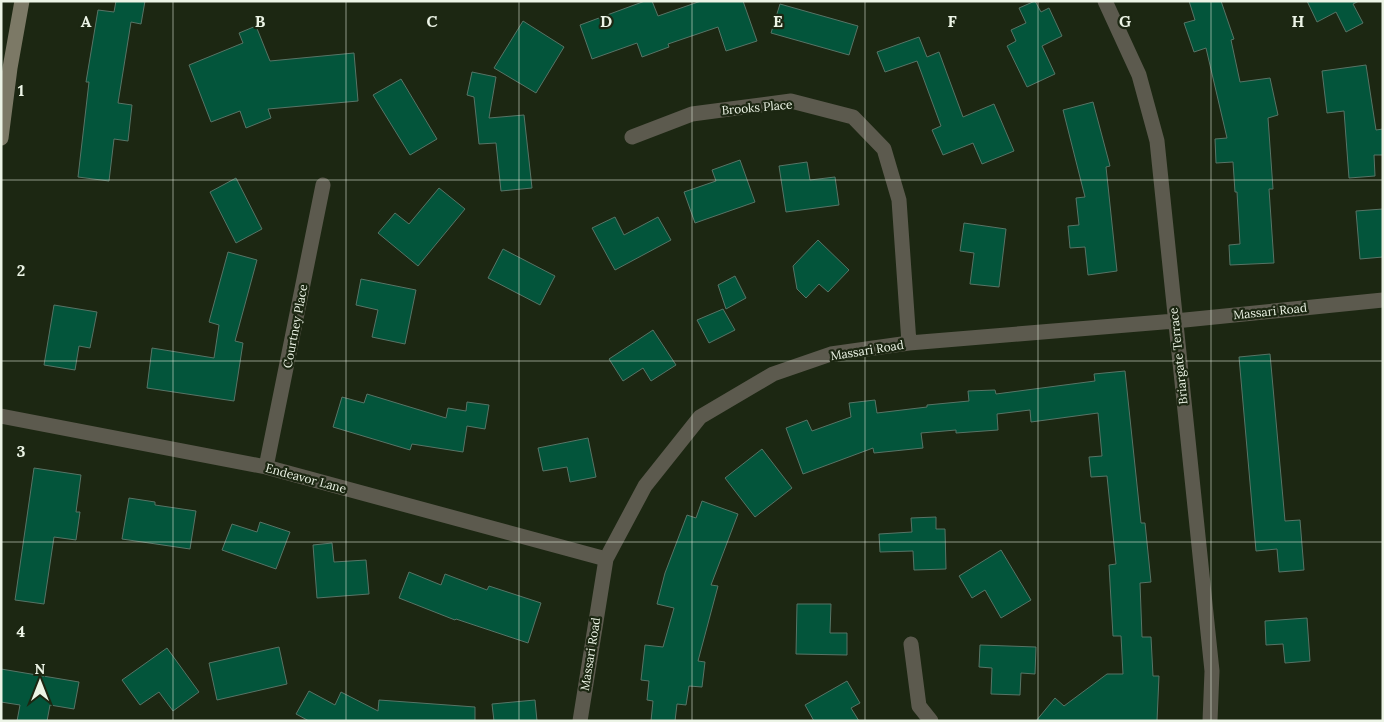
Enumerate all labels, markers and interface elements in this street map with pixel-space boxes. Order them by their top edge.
text: A [81,11,92,31]
text: B [255,11,266,31]
text: C [426,11,438,31]
text: D [600,11,612,31]
text: E [773,11,783,31]
text: F [947,11,957,31]
text: G [1119,11,1131,31]
text: H [1292,11,1305,31]
text: 1 [18,80,24,100]
street label: Brooks Place [721,96,794,118]
text: 2 [17,260,25,280]
street label: Courtney Place [280,282,311,369]
street label: Massari Road [1232,300,1308,322]
street label: Briargate Terrace [1165,306,1191,405]
street label: Massari Road [829,337,905,363]
text: 3 [17,441,26,461]
street label: Endeavor Lane [264,460,349,496]
street label: Massari Road [577,616,603,692]
text: 4 [17,621,26,641]
north arrow [15,657,65,707]
text: N [35,660,46,678]

